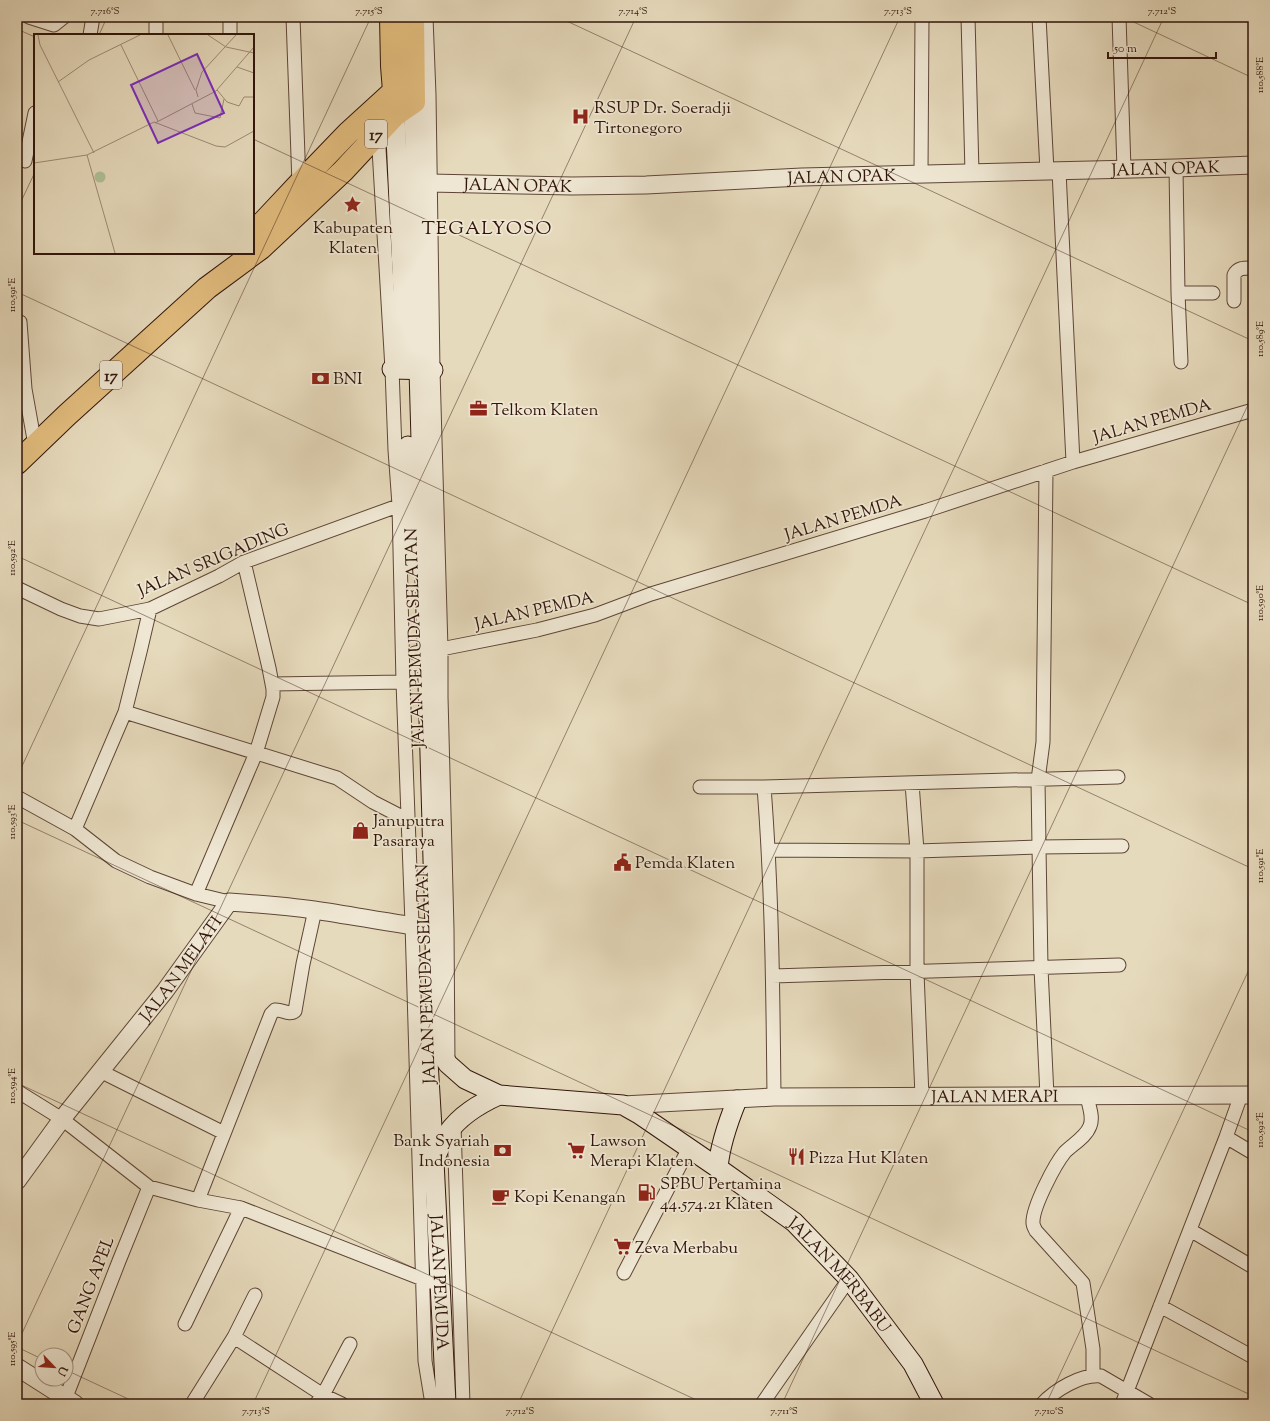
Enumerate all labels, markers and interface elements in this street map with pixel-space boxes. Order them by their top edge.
text: 7.716°S [91,4,120,19]
text: 7.715°S [355,4,383,19]
text: 7.714°S [619,4,648,19]
text: 7.713°S [884,4,912,19]
text: 7.712°S [1148,4,1176,19]
inset map [34,34,254,254]
scale bar [1108,34,1216,60]
text: 50 m [1113,40,1137,58]
text: 110.588°E [1253,57,1268,93]
place label: RSUP Dr. Soeradji Tirtonegoro [594,97,731,141]
hospital icon: RSUP Dr. Soeradji Tirtonegoro [571,107,591,127]
road number: 17 [365,120,387,148]
street label: JALAN OPAK [1110,156,1220,184]
street label: JALAN OPAK [786,165,896,192]
street label: JALAN OPAK [462,174,573,200]
place icon: Kabupaten Klaten [343,195,363,215]
district label: TEGALYOSO [422,216,552,243]
place label: Kabupaten Klaten [313,217,393,261]
text: 110.591°E [5,278,20,312]
text: 110.589°E [1253,321,1268,357]
road number: 17 [100,361,122,389]
bank icon: BNI [310,368,330,388]
place label: BNI [333,368,363,392]
street label: JALAN PEMDA [1090,394,1215,451]
office icon: Telkom Klaten [468,399,488,419]
place label: Telkom Klaten [491,399,599,423]
street label: JALAN PEMDA [781,490,906,548]
street label: JALAN SRIGADING [134,518,293,604]
street label: JALAN PEMUDA SELATAN [400,528,432,749]
text: 110.592°E [5,540,20,576]
text: 110.590°E [1253,585,1268,621]
street label: JALAN PEMDA [471,587,597,638]
text: 110.593°E [5,804,20,840]
place label: Januputra Pasaraya [372,810,445,854]
shop icon: Januputra Pasaraya [350,820,370,840]
text: 110.591°E [1253,849,1268,883]
public building icon: Pemda Klaten [612,852,632,872]
place label: Pemda Klaten [635,852,735,876]
street label: JALAN PEMUDA SELATAN [411,864,443,1085]
street label: JALAN MELATI [134,912,229,1029]
text: 110.594°E [5,1068,20,1104]
street label: JALAN MERAPI [930,1086,1059,1110]
text: 110.592°E [1253,1112,1268,1148]
place label: Bank Syariah Indonesia [393,1130,490,1174]
place label: Lawson Merapi Klaten [590,1130,694,1174]
bank icon: Bank Syariah Indonesia [493,1140,513,1160]
supermarket icon: Lawson Merapi Klaten [567,1140,587,1160]
restaurant icon: Pizza Hut Klaten [786,1147,806,1167]
place label: Pizza Hut Klaten [809,1147,929,1171]
place label: SPBU Pertamina 44.574.21 Klaten [660,1173,782,1217]
fuel station icon: SPBU Pertamina 44.574.21 Klaten [637,1183,657,1203]
cafe icon: Kopi Kenangan [491,1186,511,1206]
place label: Kopi Kenangan [514,1186,626,1210]
street label: JALAN MERBABU [782,1211,896,1339]
street label: JALAN PEMUDA [423,1213,453,1351]
street label: GANG APEL [62,1233,121,1338]
supermarket icon: Zeva Merbabu [612,1237,632,1257]
place label: Zeva Merbabu [635,1237,738,1261]
text: 110.595°E [5,1332,20,1366]
north arrow [34,1347,74,1387]
text: U [53,1362,72,1378]
text: 7.713°S [242,1404,270,1419]
text: 7.712°S [506,1404,534,1419]
text: 7.711°S [770,1404,798,1419]
text: 7.710°S [1034,1404,1064,1419]

